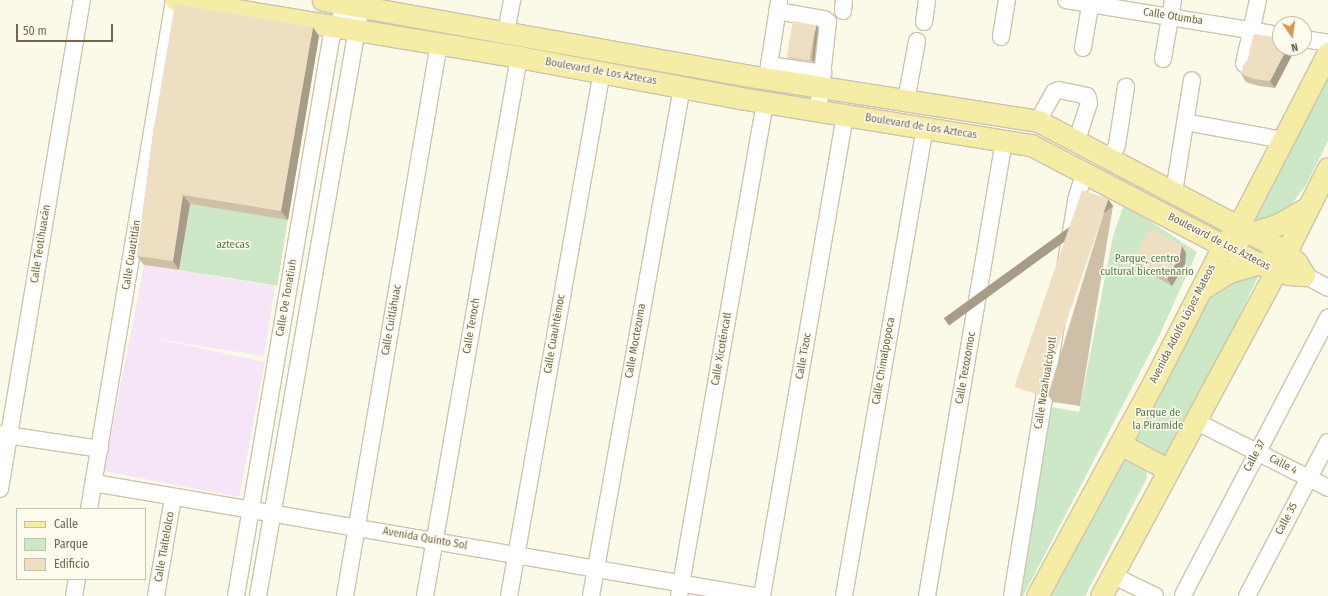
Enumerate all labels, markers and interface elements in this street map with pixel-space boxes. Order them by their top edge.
street label: Calle Otumba [1142,6,1204,28]
scale bar [18,16,115,42]
north arrow [1272,16,1312,56]
text: 50 m [23,24,47,38]
text: N [1290,40,1299,54]
street label: Boulevard de Los Aztecas [544,56,658,88]
street label: Boulevard de Los Aztecas [864,112,978,142]
street label: Calle Teotihuacán [28,204,54,284]
street label: Boulevard de Los Aztecas [1166,210,1272,274]
street label: Calle Cuautitlán [120,219,144,291]
park label: aztecas [216,238,250,252]
park label: Parque, centro cultural bicentenario [1100,253,1194,279]
street label: Calle De Tonatiuh [274,258,300,338]
street label: Avenida Adolfo López Mateos [1147,262,1219,386]
street label: Calle Cuitláhuac [379,283,405,357]
street label: Calle Cuauhtémoc [542,293,568,375]
street label: Calle Tenoch [461,297,483,355]
street label: Calle Moctezuma [623,303,649,379]
street label: Calle Xicoténcatl [709,311,735,387]
street label: Calle Chimalpopoca [870,316,898,406]
street label: Calle Tezozomoc [953,331,979,405]
street label: Calle Tizoc [793,332,815,380]
street label: Calle Nezahualcóyotl [1032,336,1060,430]
park label: Parque de la Piramide [1133,407,1183,433]
street label: Calle 37 [1241,438,1269,474]
street label: Calle 4 [1267,452,1299,478]
street label: Calle 35 [1273,501,1301,537]
legend [16,508,146,580]
street label: Calle Tlaltelolco [152,511,178,583]
text: Calle [54,517,78,531]
street label: Avenida Quinto Sol [382,525,468,553]
text: Parque [54,537,88,551]
text: Edificio [54,557,90,571]

